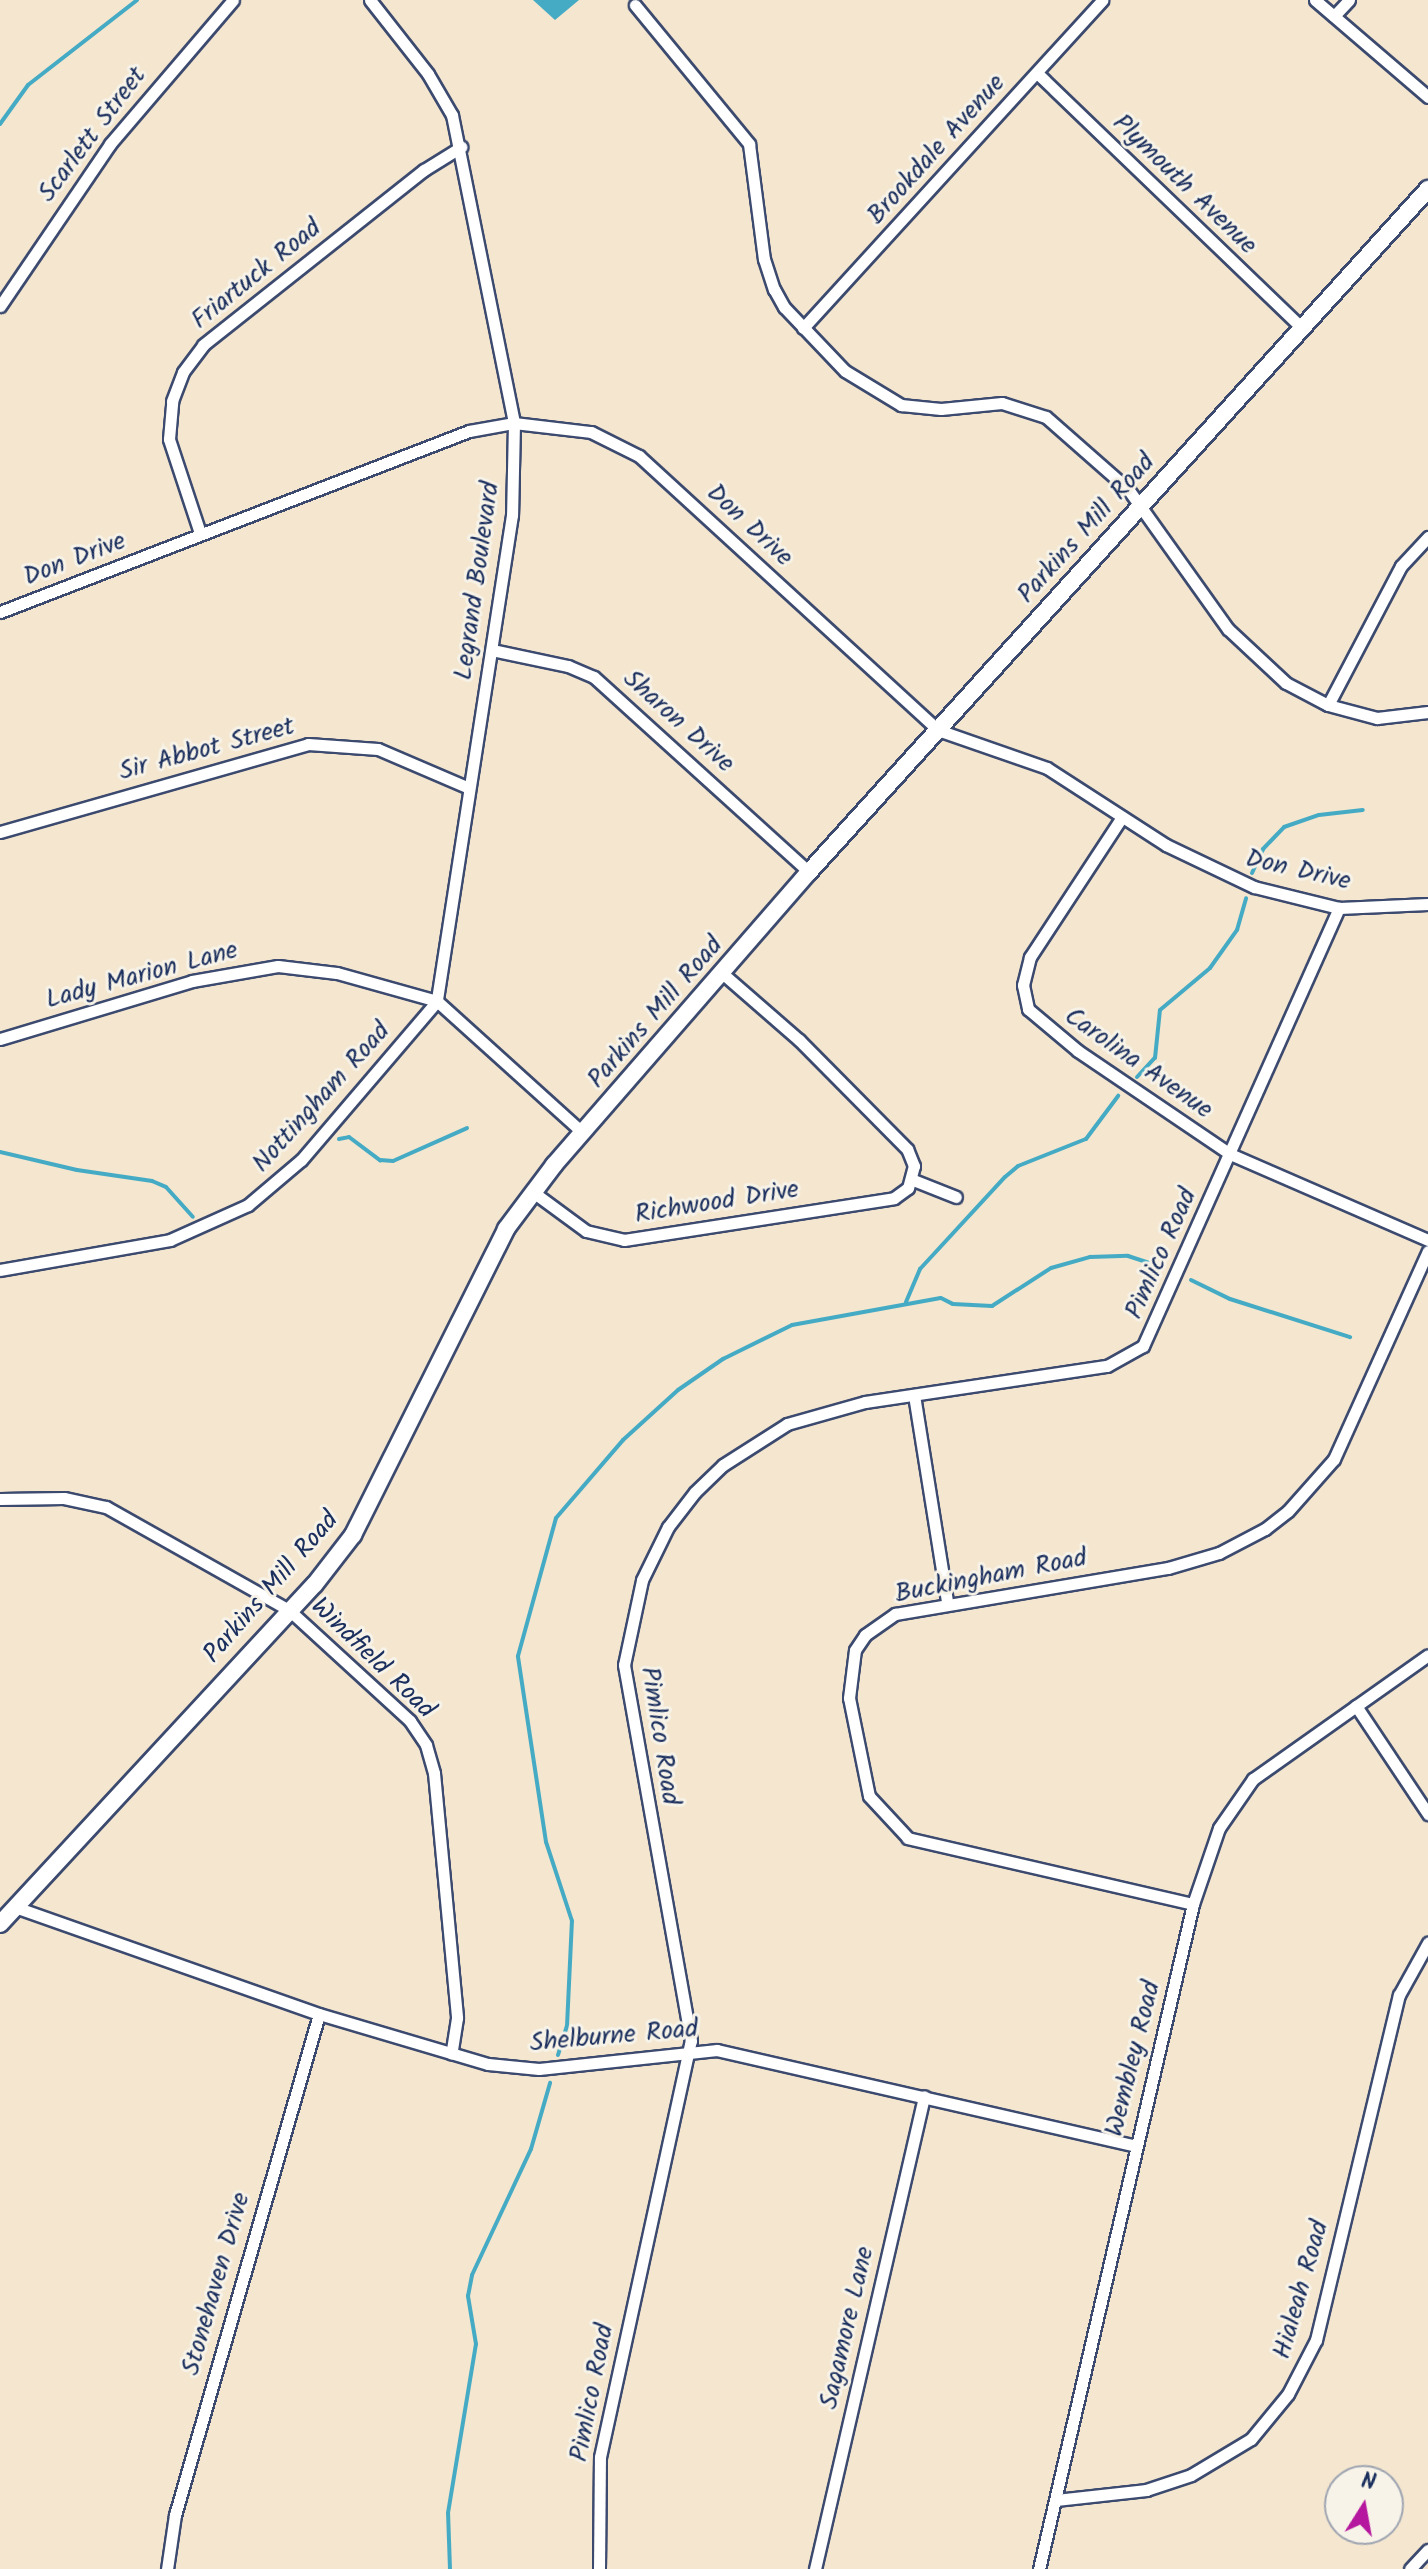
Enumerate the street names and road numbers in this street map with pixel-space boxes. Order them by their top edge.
street label: Scarlett Street [32,61,154,209]
street label: Brookdale Avenue [861,69,1013,231]
street label: Plymouth Avenue [1105,108,1263,262]
street label: Friartuck Road [186,213,328,337]
street label: Parkins Mill Road [1012,448,1162,610]
street label: Don Drive [699,478,799,574]
street label: Legrand Boulevard [449,480,507,682]
street label: Don Drive [19,526,131,594]
street label: Sharon Drive [616,664,740,780]
street label: Sir Abbot Street [116,712,298,788]
street label: Don Drive [1242,844,1354,898]
street label: Parkins Mill Road [582,931,730,1095]
street label: Lady Marion Lane [43,935,241,1017]
street label: Carolina Avenue [1058,1001,1218,1127]
street label: Nottingham Road [246,1016,398,1180]
street label: Richwood Drive [633,1175,801,1231]
street label: Pimlico Road [1119,1184,1205,1324]
street label: Parkins Mill Road [198,1506,346,1670]
street label: Buckingham Road [893,1543,1089,1611]
street label: Windfield Road [303,1592,441,1726]
street label: Pimlico Road [633,1665,685,1807]
street label: Wembley Road [1100,1978,1168,2140]
street label: Shelburne Road [529,2014,699,2060]
street label: Stonehaven Drive [176,2189,258,2379]
street label: Hialeah Road [1267,2217,1337,2363]
street label: Sagamore Lane [814,2244,882,2412]
street label: Pimlico Road [564,2322,622,2464]

